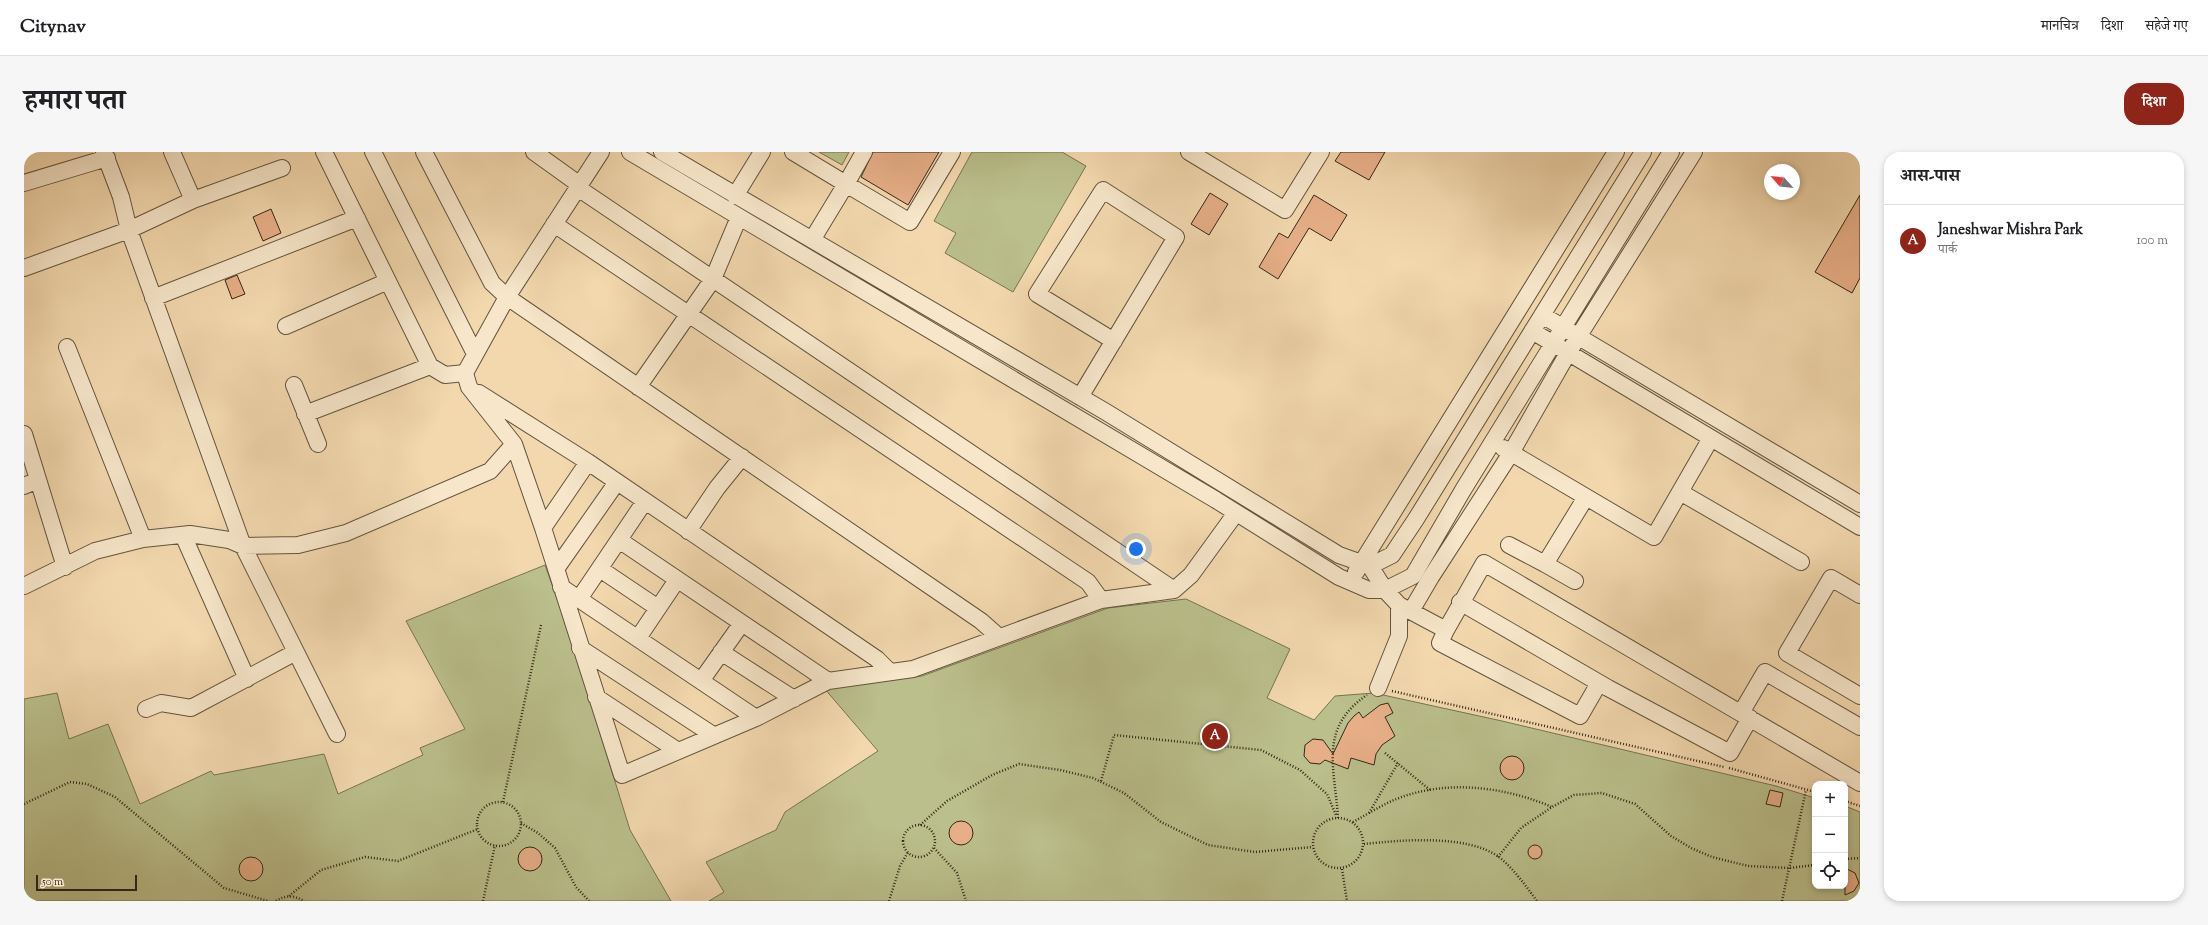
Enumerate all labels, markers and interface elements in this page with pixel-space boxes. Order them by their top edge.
text: Citynav [20,14,86,41]
text: मानचित्र [2041,17,2079,37]
text: दिशा [2101,17,2123,37]
text: सहेजे गए [2145,17,2188,37]
text: हमारा पता [24,82,125,122]
button: दिशा [2124,83,2184,125]
north arrow [1764,164,1800,200]
text: आस-पास [1900,165,1960,189]
text: Janeshwar Mishra Park [1938,220,2083,241]
text: A [1908,232,1918,250]
text: 100 m [2136,232,2168,250]
text: पार्क [1938,241,1957,259]
your location [1126,539,1146,559]
pin: A [1202,721,1228,751]
map controls [1812,781,1848,889]
button: + [1812,781,1848,817]
button: − [1812,817,1848,853]
button: locate [1812,853,1848,889]
scale bar [36,873,137,892]
text: 50 m [42,874,63,890]

